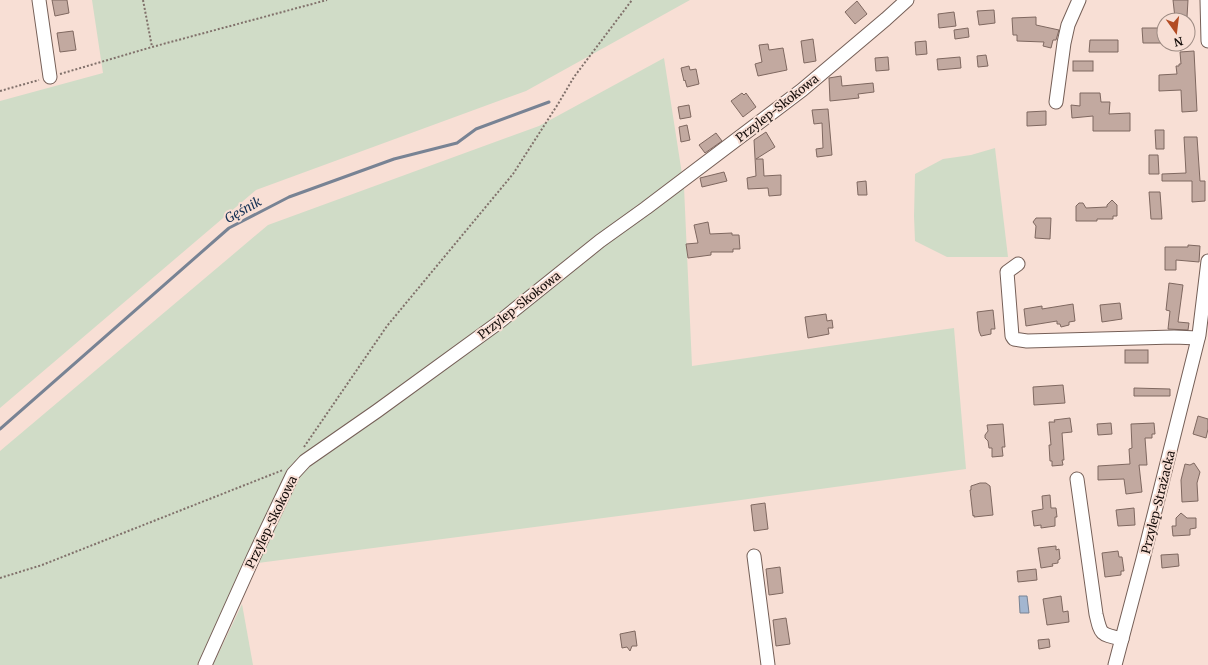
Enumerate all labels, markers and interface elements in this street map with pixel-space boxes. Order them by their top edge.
north arrow [1156,12,1196,52]
text: N [1172,34,1184,50]
street label: Przylep-Skokowa [732,71,822,145]
water label: Gęśnik [222,193,264,227]
street label: Przylep-Skokowa [474,268,564,342]
street label: Przylep-Strażacka [1138,448,1178,555]
street label: Przylep-Skokowa [242,473,300,571]

